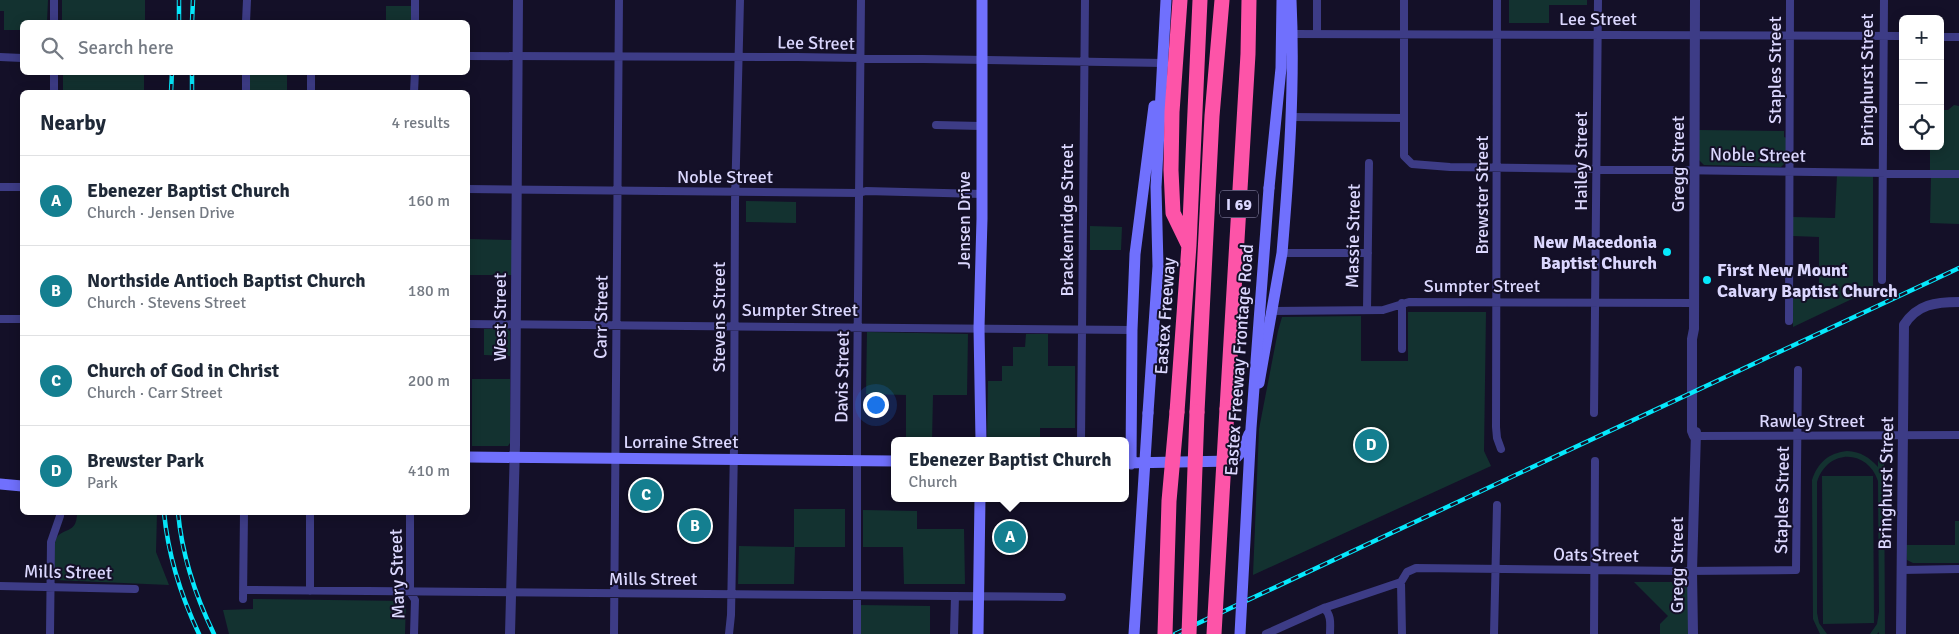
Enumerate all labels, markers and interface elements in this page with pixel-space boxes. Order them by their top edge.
street label: Lee Street [1559,8,1637,30]
street label: Bringhurst Street [1856,13,1878,147]
map controls [1899,15,1944,150]
button: + [1899,15,1944,60]
street label: Staples Street [1764,16,1786,124]
search box [20,20,470,75]
street label: Lee Street [777,31,855,55]
icon: search [38,34,66,62]
text: Search here [78,36,174,60]
button: − [1899,60,1944,105]
button: locate [1899,105,1944,150]
text: Nearby [40,110,106,136]
street label: Hailey Street [1570,111,1592,211]
text: 4 results [391,113,450,133]
street label: Gregg Street [1667,116,1689,212]
street label: Brewster Street [1471,135,1493,255]
street label: Noble Street [1710,143,1806,167]
street label: Brackenridge Street [1056,144,1078,296]
street label: Noble Street [677,166,773,188]
street label: Jensen Drive [953,171,975,269]
text: Ebenezer Baptist Church [87,179,290,203]
street label: Massie Street [1341,184,1365,288]
road number: I 69 [1220,190,1258,218]
text: A [51,191,61,211]
text: 160 m [408,191,450,211]
text: Church · Jensen Drive [87,203,235,223]
place label: New Macedonia Baptist Church [1533,231,1657,274]
street label: Eastex Freeway Frontage Road [1220,243,1258,477]
marker: New Macedonia Baptist Church [1661,246,1673,258]
street label: Eastex Freeway [1150,256,1180,375]
place label: First New Mount Calvary Baptist Church [1717,259,1898,302]
street label: Stevens Street [708,262,730,372]
text: Northside Antioch Baptist Church [87,269,366,293]
street label: West Street [489,273,511,361]
marker: First New Mount Calvary Baptist Church [1701,274,1713,286]
street label: Carr Street [589,275,613,359]
street label: Sumpter Street [1424,275,1540,297]
text: B [51,281,61,301]
text: 180 m [408,281,450,301]
text: Church · Stevens Street [87,293,246,313]
street label: Sumpter Street [742,299,858,321]
street label: Davis Street [830,331,854,423]
text: Church of God in Christ [87,359,279,383]
text: C [51,371,61,391]
text: 200 m [408,371,450,391]
text: Church · Carr Street [87,383,223,403]
your location [863,392,889,418]
street label: Rawley Street [1759,410,1865,432]
street label: Bringhurst Street [1874,416,1898,550]
pin: D [1355,426,1387,464]
street label: Lorraine Street [623,431,739,453]
popup [891,437,1129,502]
street label: Staples Street [1770,446,1794,554]
text: Ebenezer Baptist Church [909,448,1111,472]
text: Brewster Park [87,449,204,473]
text: D [51,461,61,481]
text: 410 m [408,461,450,481]
text: Church [909,472,958,492]
text: Park [87,473,118,493]
pin: C [630,476,662,514]
pin: B [679,507,711,545]
street label: Gregg Street [1666,517,1688,613]
pin: A [994,518,1026,556]
street label: Mary Street [384,529,410,619]
street label: Oats Street [1553,543,1639,567]
street label: Mills Street [24,560,112,584]
street label: Mills Street [609,568,697,590]

